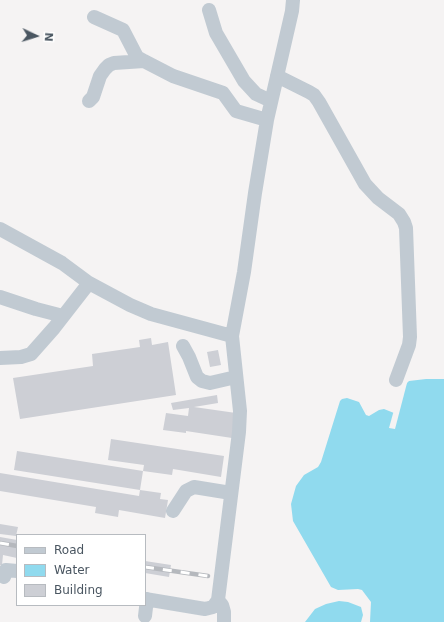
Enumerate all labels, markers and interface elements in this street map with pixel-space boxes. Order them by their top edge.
north arrow [16,16,56,56]
text: N [42,32,55,42]
legend [16,534,146,606]
text: Road [54,543,84,557]
text: Water [54,563,89,577]
text: Building [54,583,103,597]

